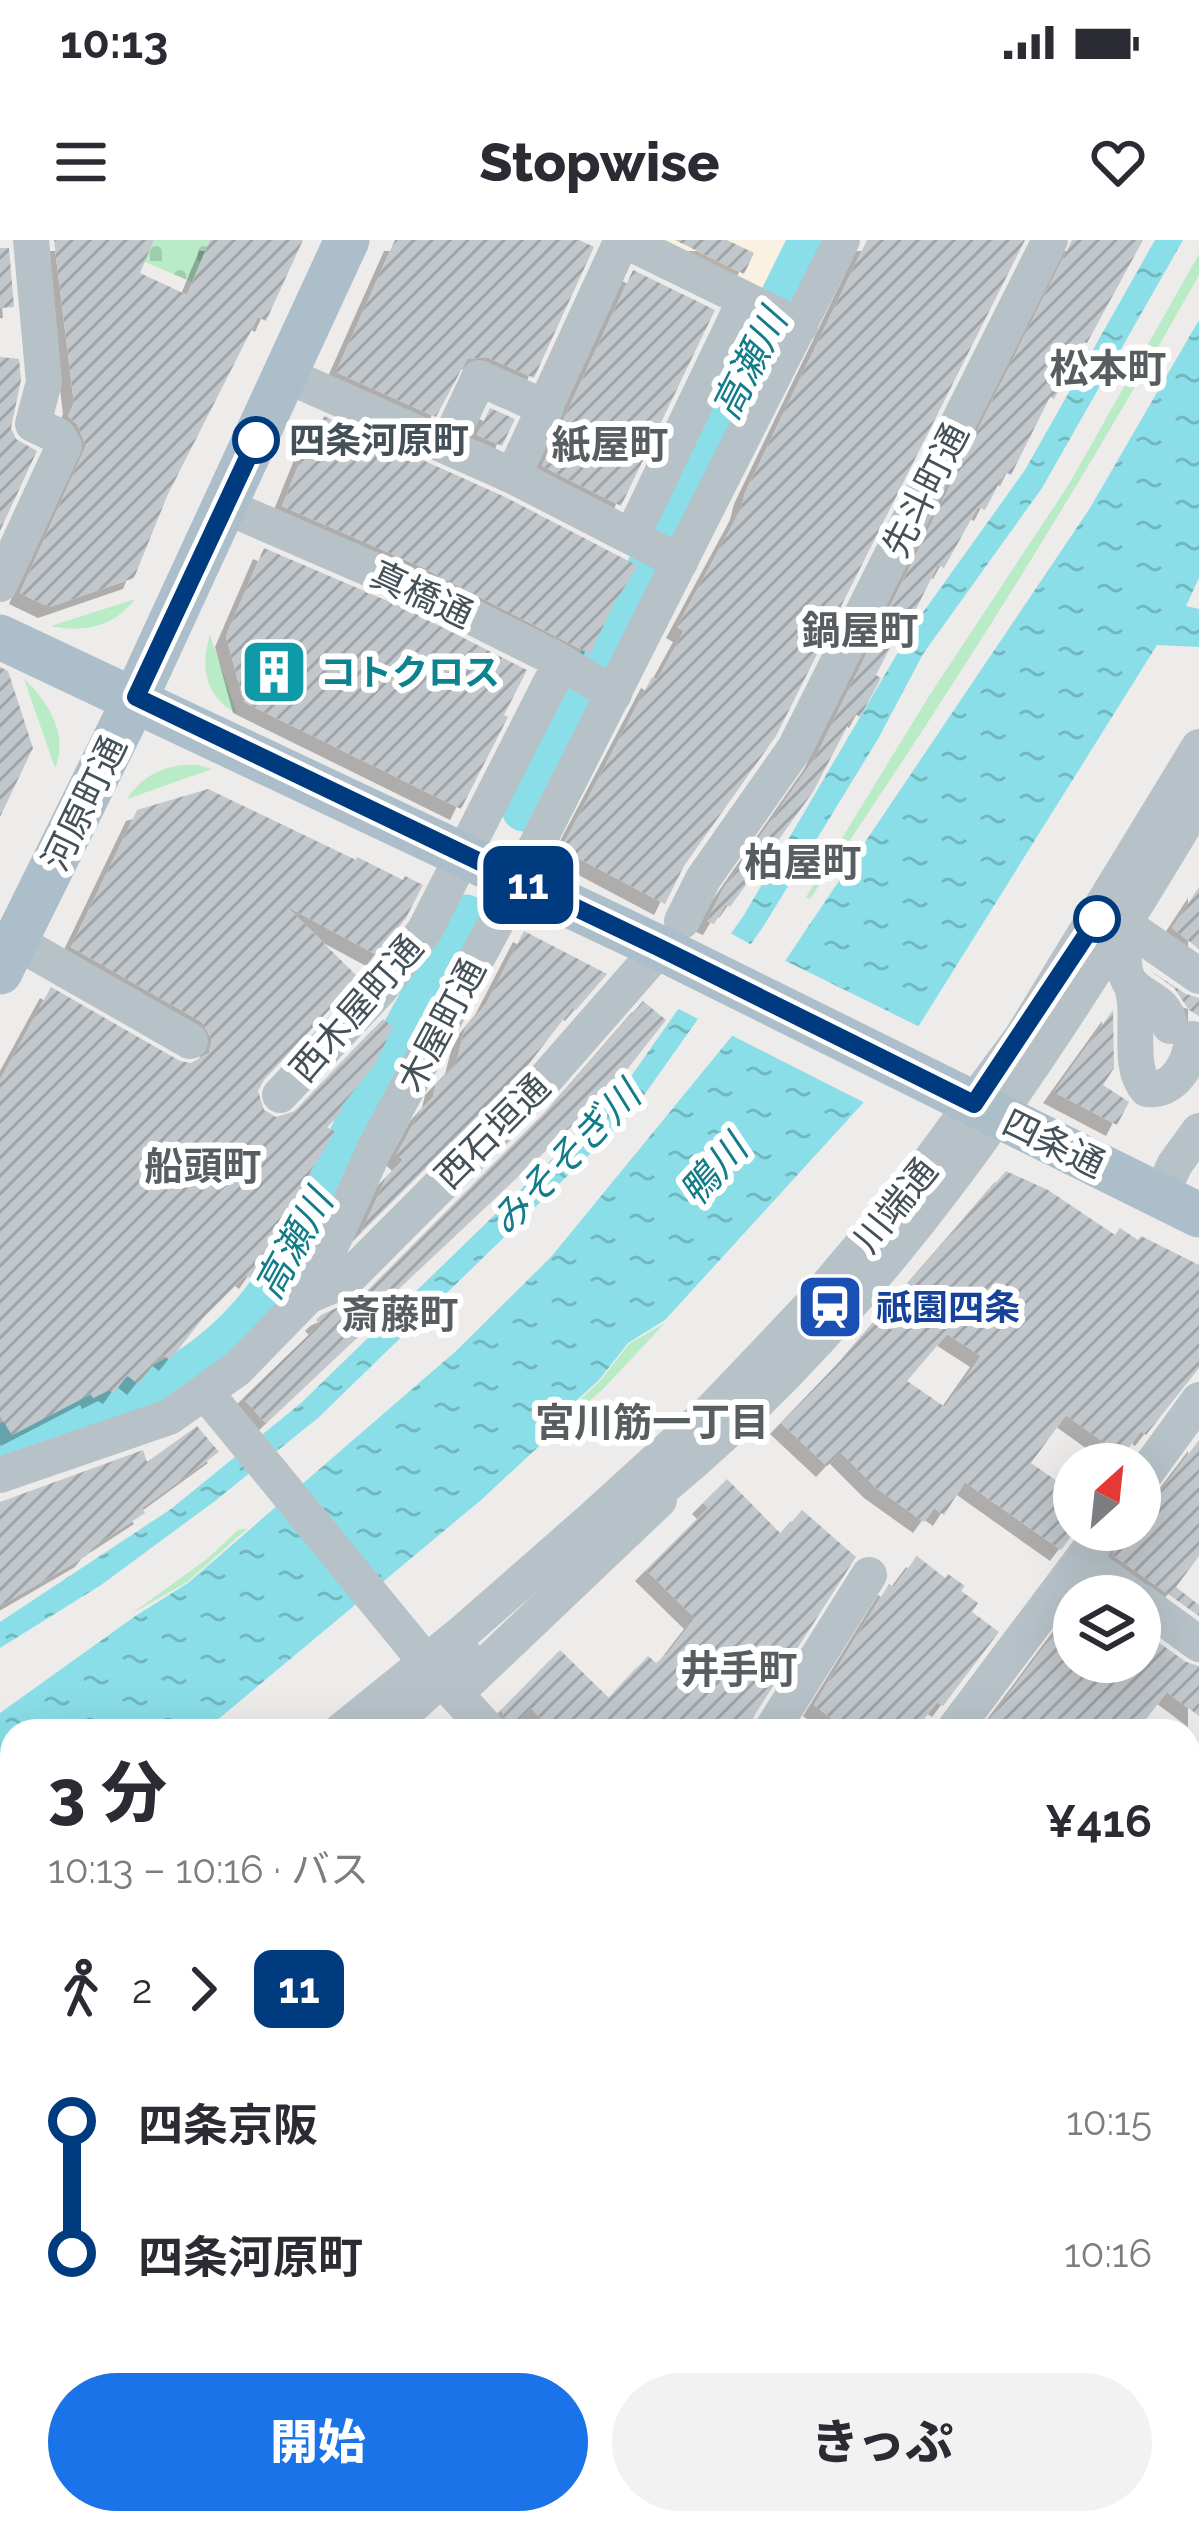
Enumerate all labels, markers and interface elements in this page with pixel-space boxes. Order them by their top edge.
text: 10:13 [60,16,168,69]
icon: menu [48,129,114,195]
icon: heart [1085,129,1151,195]
text: Stopwise [479,130,720,194]
water label: 高瀬川 [702,298,798,427]
district label: 松本町 [1049,345,1167,391]
street label: 先斗町通 [874,416,976,564]
marker: 四条河原町 [234,418,278,462]
place label: 四条河原町 [289,419,469,461]
district label: 紙屋町 [551,421,669,467]
street label: 真橋通 [364,552,480,636]
district label: 鍋屋町 [801,607,919,653]
building icon: コトクロス [239,637,309,707]
place label: コトクロス [320,651,500,693]
street label: 河原町通 [34,729,134,877]
district label: 柏屋町 [744,839,862,885]
line badge: 11 [474,846,582,924]
text: 11 [507,860,549,909]
unlabelled marker [1075,897,1119,941]
street label: 西木屋町通 [281,926,431,1090]
street label: 木屋町通 [389,952,493,1098]
street label: 西石垣通 [426,1065,558,1197]
water label: みそそぎ川 [481,1069,652,1244]
street label: 四条通 [996,1100,1112,1186]
water label: 鴨川 [670,1123,759,1214]
district label: 船頭町 [144,1143,262,1189]
street label: 川端通 [845,1150,945,1260]
water label: 高瀬川 [245,1178,343,1306]
station icon: 祇園四条 [795,1272,865,1342]
place label: 祇園四条 [876,1286,1020,1328]
district label: 斎藤町 [341,1291,459,1337]
district label: 宮川筋一丁目 [535,1399,769,1445]
north arrow [1053,1443,1161,1551]
map controls [1053,1443,1161,1683]
button: layers [1053,1575,1161,1683]
district label: 井手町 [680,1646,798,1692]
text: 3 分 [48,1754,167,1831]
text: ¥416 [1045,1795,1152,1848]
text: 10:13 – 10:16 · バス [48,1846,369,1892]
icon: walk [48,1956,114,2022]
icon: forward [170,1956,236,2022]
text: 11 [278,1964,320,2013]
text: 2 [132,1966,152,2012]
text: 10:15 [1066,2098,1152,2144]
text: 四条京阪 [138,2099,318,2152]
text: 10:16 [1064,2230,1152,2276]
text: 四条河原町 [138,2231,363,2284]
button: 開始 [48,2373,588,2511]
button: きっぷ [612,2373,1152,2511]

